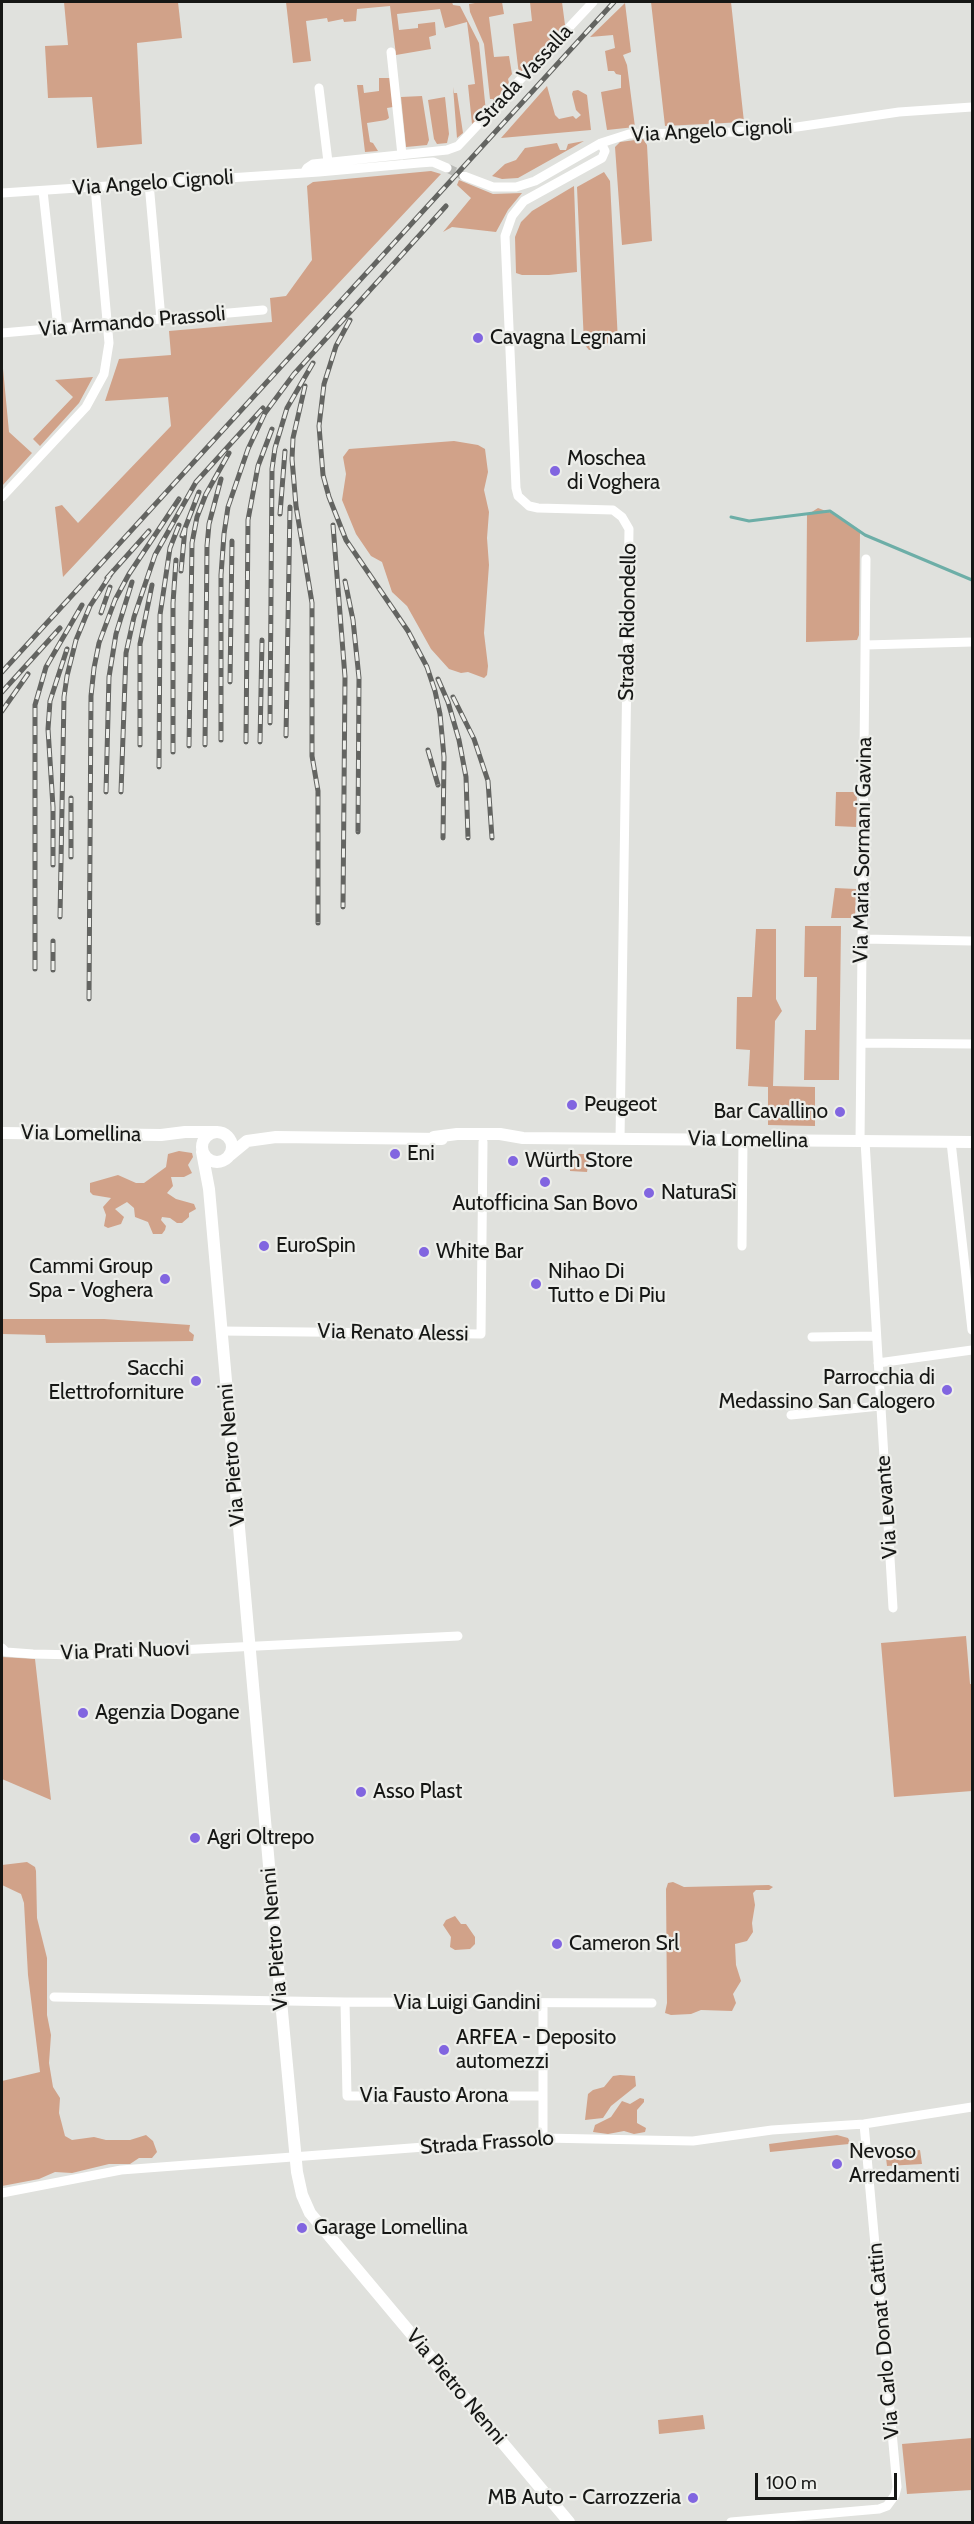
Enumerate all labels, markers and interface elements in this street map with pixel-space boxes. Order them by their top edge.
street label: Strada Vassalla [470,19,578,133]
street label: Via Angelo Cignoli [631,114,793,148]
street label: Via Angelo Cignoli [72,165,234,201]
street label: Via Armando Prassoli [38,301,226,343]
place label: Cavagna Legnami [490,325,646,351]
marker: Cavagna Legnami [471,331,485,345]
place label: Moschea di Voghera [567,446,660,496]
marker: Moschea di Voghera [548,464,562,478]
street label: Strada Ridondello [614,543,642,701]
street label: Via Maria Sormani Gavina [848,737,878,963]
place label: Peugeot [584,1092,657,1118]
marker: Peugeot [565,1098,579,1112]
place label: Bar Cavallino [713,1099,828,1125]
marker: Bar Cavallino [833,1105,847,1119]
street label: Via Lomellina [21,1120,141,1148]
street label: Via Lomellina [688,1126,808,1154]
place label: Eni [407,1141,435,1167]
marker: Eni [388,1147,402,1161]
place label: Würth Store [525,1148,633,1174]
marker: Würth Store [506,1154,520,1168]
marker: Autofficina San Bovo [538,1175,552,1189]
place label: NaturaSì [661,1180,737,1206]
marker: NaturaSì [642,1186,656,1200]
place label: Autofficina San Bovo [452,1191,638,1217]
place label: EuroSpin [276,1233,356,1259]
marker: EuroSpin [257,1239,271,1253]
place label: White Bar [436,1239,523,1265]
marker: White Bar [417,1245,431,1259]
place label: Cammi Group Spa - Voghera [28,1254,153,1304]
place label: Nihao Di Tutto e Di Piu [548,1259,666,1309]
marker: Cammi Group Spa - Voghera [158,1272,172,1286]
marker: Nihao Di Tutto e Di Piu [529,1277,543,1291]
street label: Via Renato Alessi [317,1319,469,1347]
place label: Sacchi Elettroforniture [48,1356,184,1406]
place label: Parrocchia di Medassino San Calogero [719,1365,935,1415]
marker: Sacchi Elettroforniture [189,1374,203,1388]
street label: Via Pietro Nenni [213,1383,251,1527]
marker: Parrocchia di Medassino San Calogero [940,1383,954,1397]
street label: Via Levante [871,1454,903,1560]
street label: Via Prati Nuovi [60,1636,190,1666]
place label: Agenzia Dogane [95,1700,240,1726]
marker: Agenzia Dogane [76,1706,90,1720]
place label: Asso Plast [373,1779,462,1805]
marker: Asso Plast [354,1785,368,1799]
place label: Agri Oltrepo [207,1825,314,1851]
marker: Agri Oltrepo [188,1831,202,1845]
street label: Via Pietro Nenni [256,1867,294,2011]
place label: Cameron Srl [569,1931,679,1957]
marker: Cameron Srl [550,1937,564,1951]
street label: Via Luigi Gandini [393,1990,541,2016]
place label: ARFEA - Deposito automezzi [456,2025,616,2075]
marker: ARFEA - Deposito automezzi [437,2043,451,2057]
street label: Via Fausto Arona [360,2083,508,2109]
street label: Strada Frassolo [419,2126,555,2160]
place label: Nevoso Arredamenti [849,2139,960,2189]
marker: Nevoso Arredamenti [830,2157,844,2171]
place label: Garage Lomellina [314,2215,468,2241]
marker: Garage Lomellina [295,2221,309,2235]
street label: Via Carlo Donat Cattin [863,2242,905,2440]
street label: Via Pietro Nenni [400,2324,512,2450]
scale bar [758,2461,900,2499]
text: 100 m [766,2472,817,2494]
place label: MB Auto - Carrozzeria [487,2485,681,2511]
marker: MB Auto - Carrozzeria [686,2491,700,2505]

